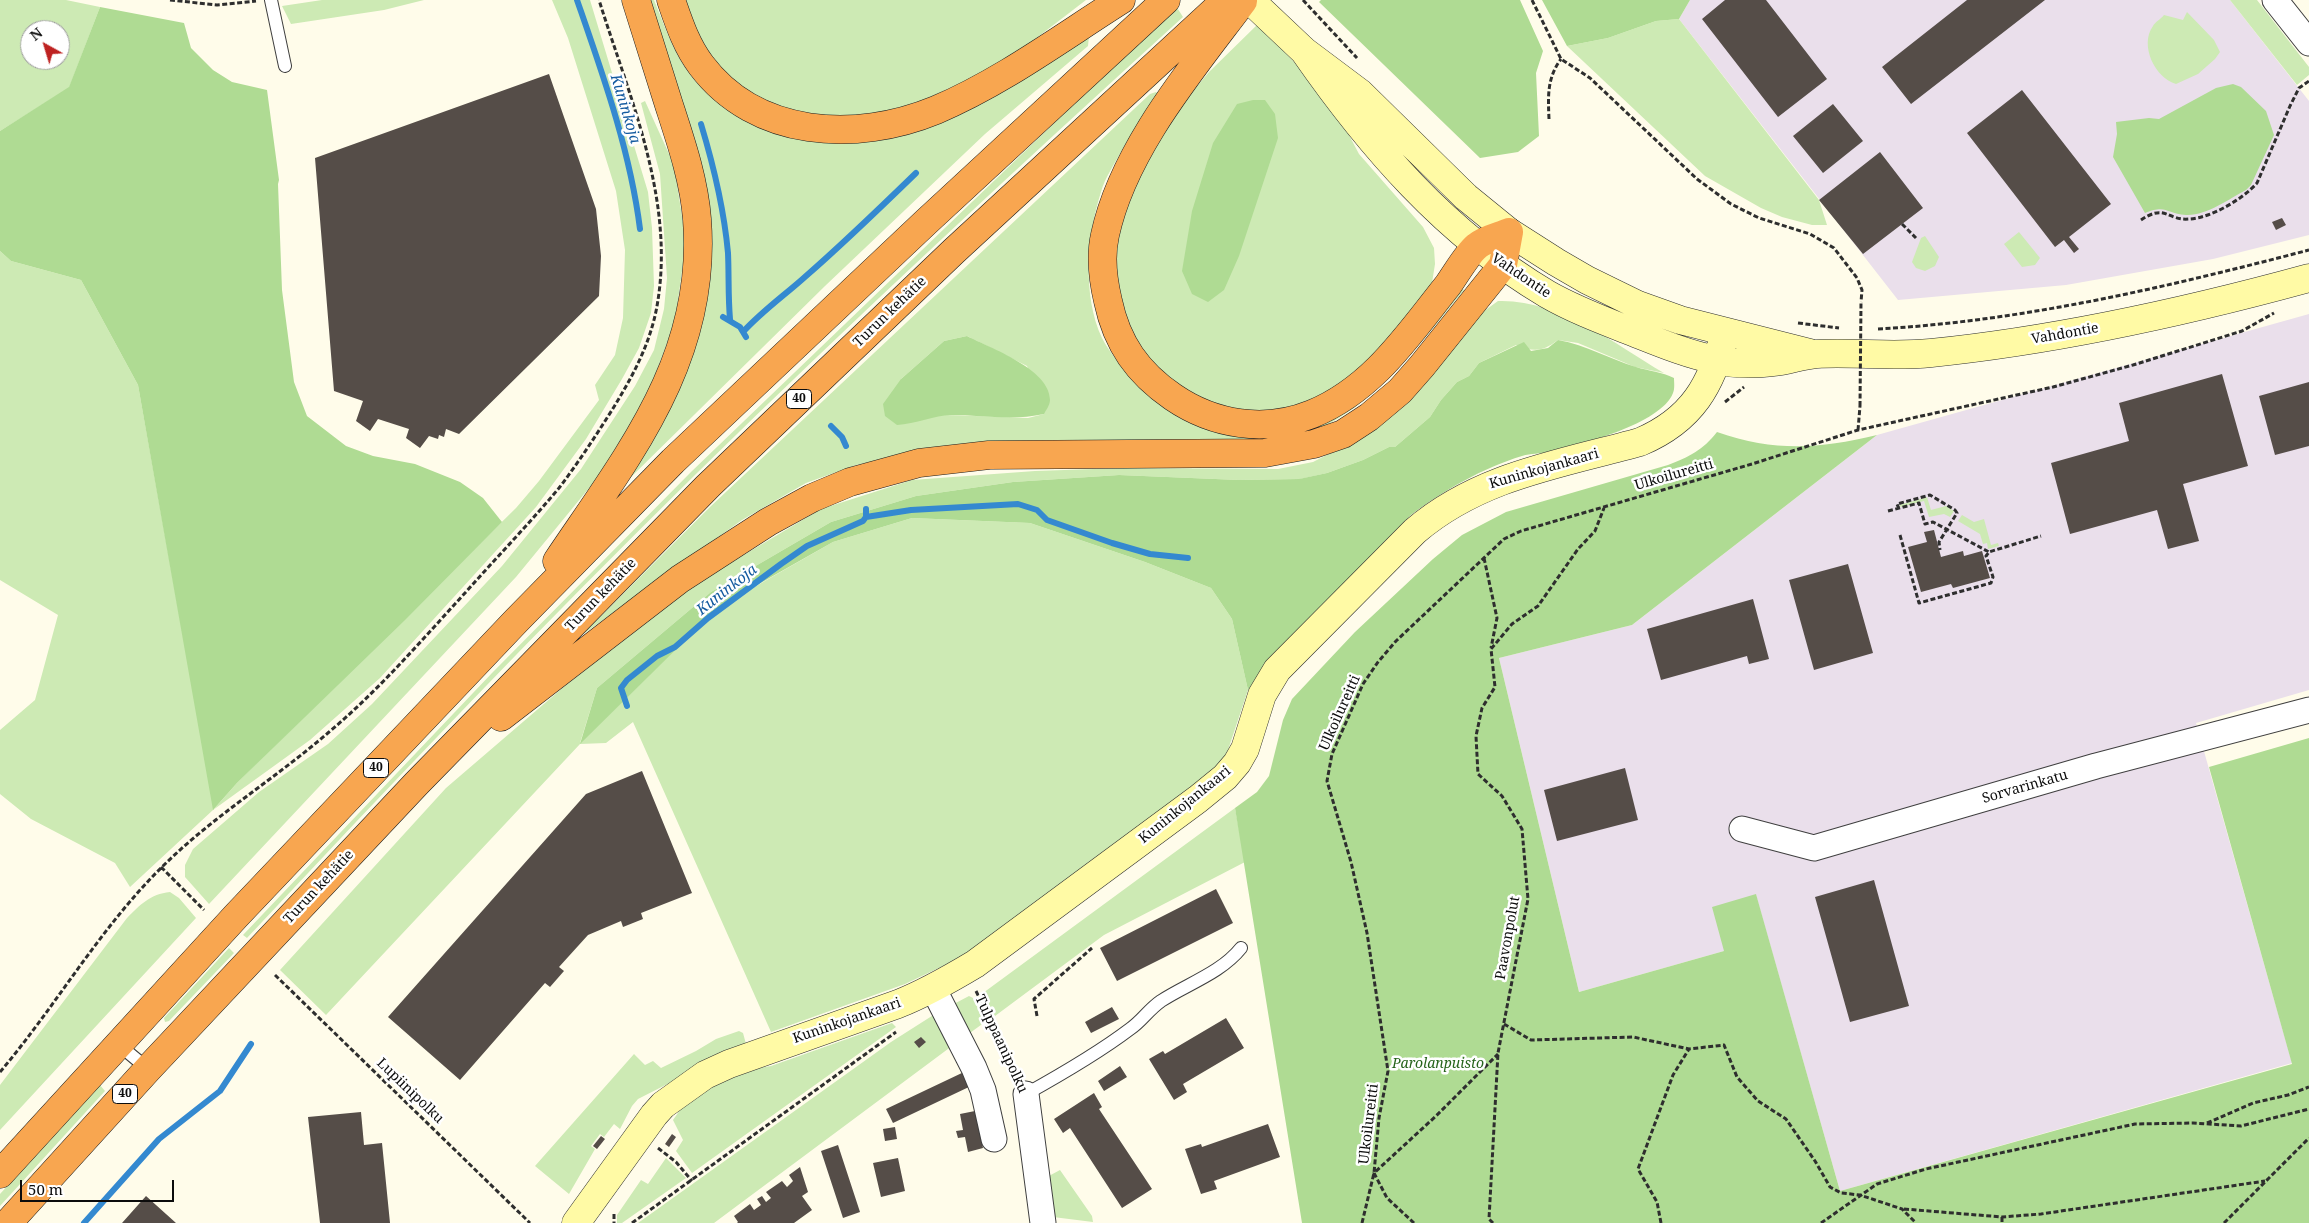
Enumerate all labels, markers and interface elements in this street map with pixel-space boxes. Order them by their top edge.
north arrow [20,20,70,70]
text: N [26,23,46,45]
water label: Kuninkoja [606,72,644,146]
street label: Vahdontie [1488,250,1554,302]
street label: Turun kehätie [850,273,930,351]
street label: Vahdontie [2030,320,2100,348]
road number: 40 [786,389,812,408]
street label: Kuninkojankaari [1487,445,1601,493]
street label: Ulkoilureitti [1633,456,1715,494]
street label: Turun kehätie [562,555,640,635]
water label: Kuninkoja [693,561,761,619]
street label: Ulkoilureitti [1316,673,1364,753]
road number: 40 [364,758,388,778]
street label: Kuninkojankaari [1136,763,1234,847]
street label: Sorvarinkatu [1980,767,2070,807]
street label: Turun kehätie [281,847,357,927]
street label: Paavonpolut [1492,895,1524,981]
street label: Tulppaanipolku [971,992,1031,1096]
street label: Kuninkojankaari [791,995,903,1047]
street label: Lupiinipolku [373,1055,447,1127]
park label: Parolanpuisto [1392,1056,1484,1072]
street label: Ulkoilureitti [1356,1083,1382,1165]
road number: 40 [112,1084,138,1104]
scale bar [22,1170,176,1202]
text: 50 m [28,1179,63,1199]

